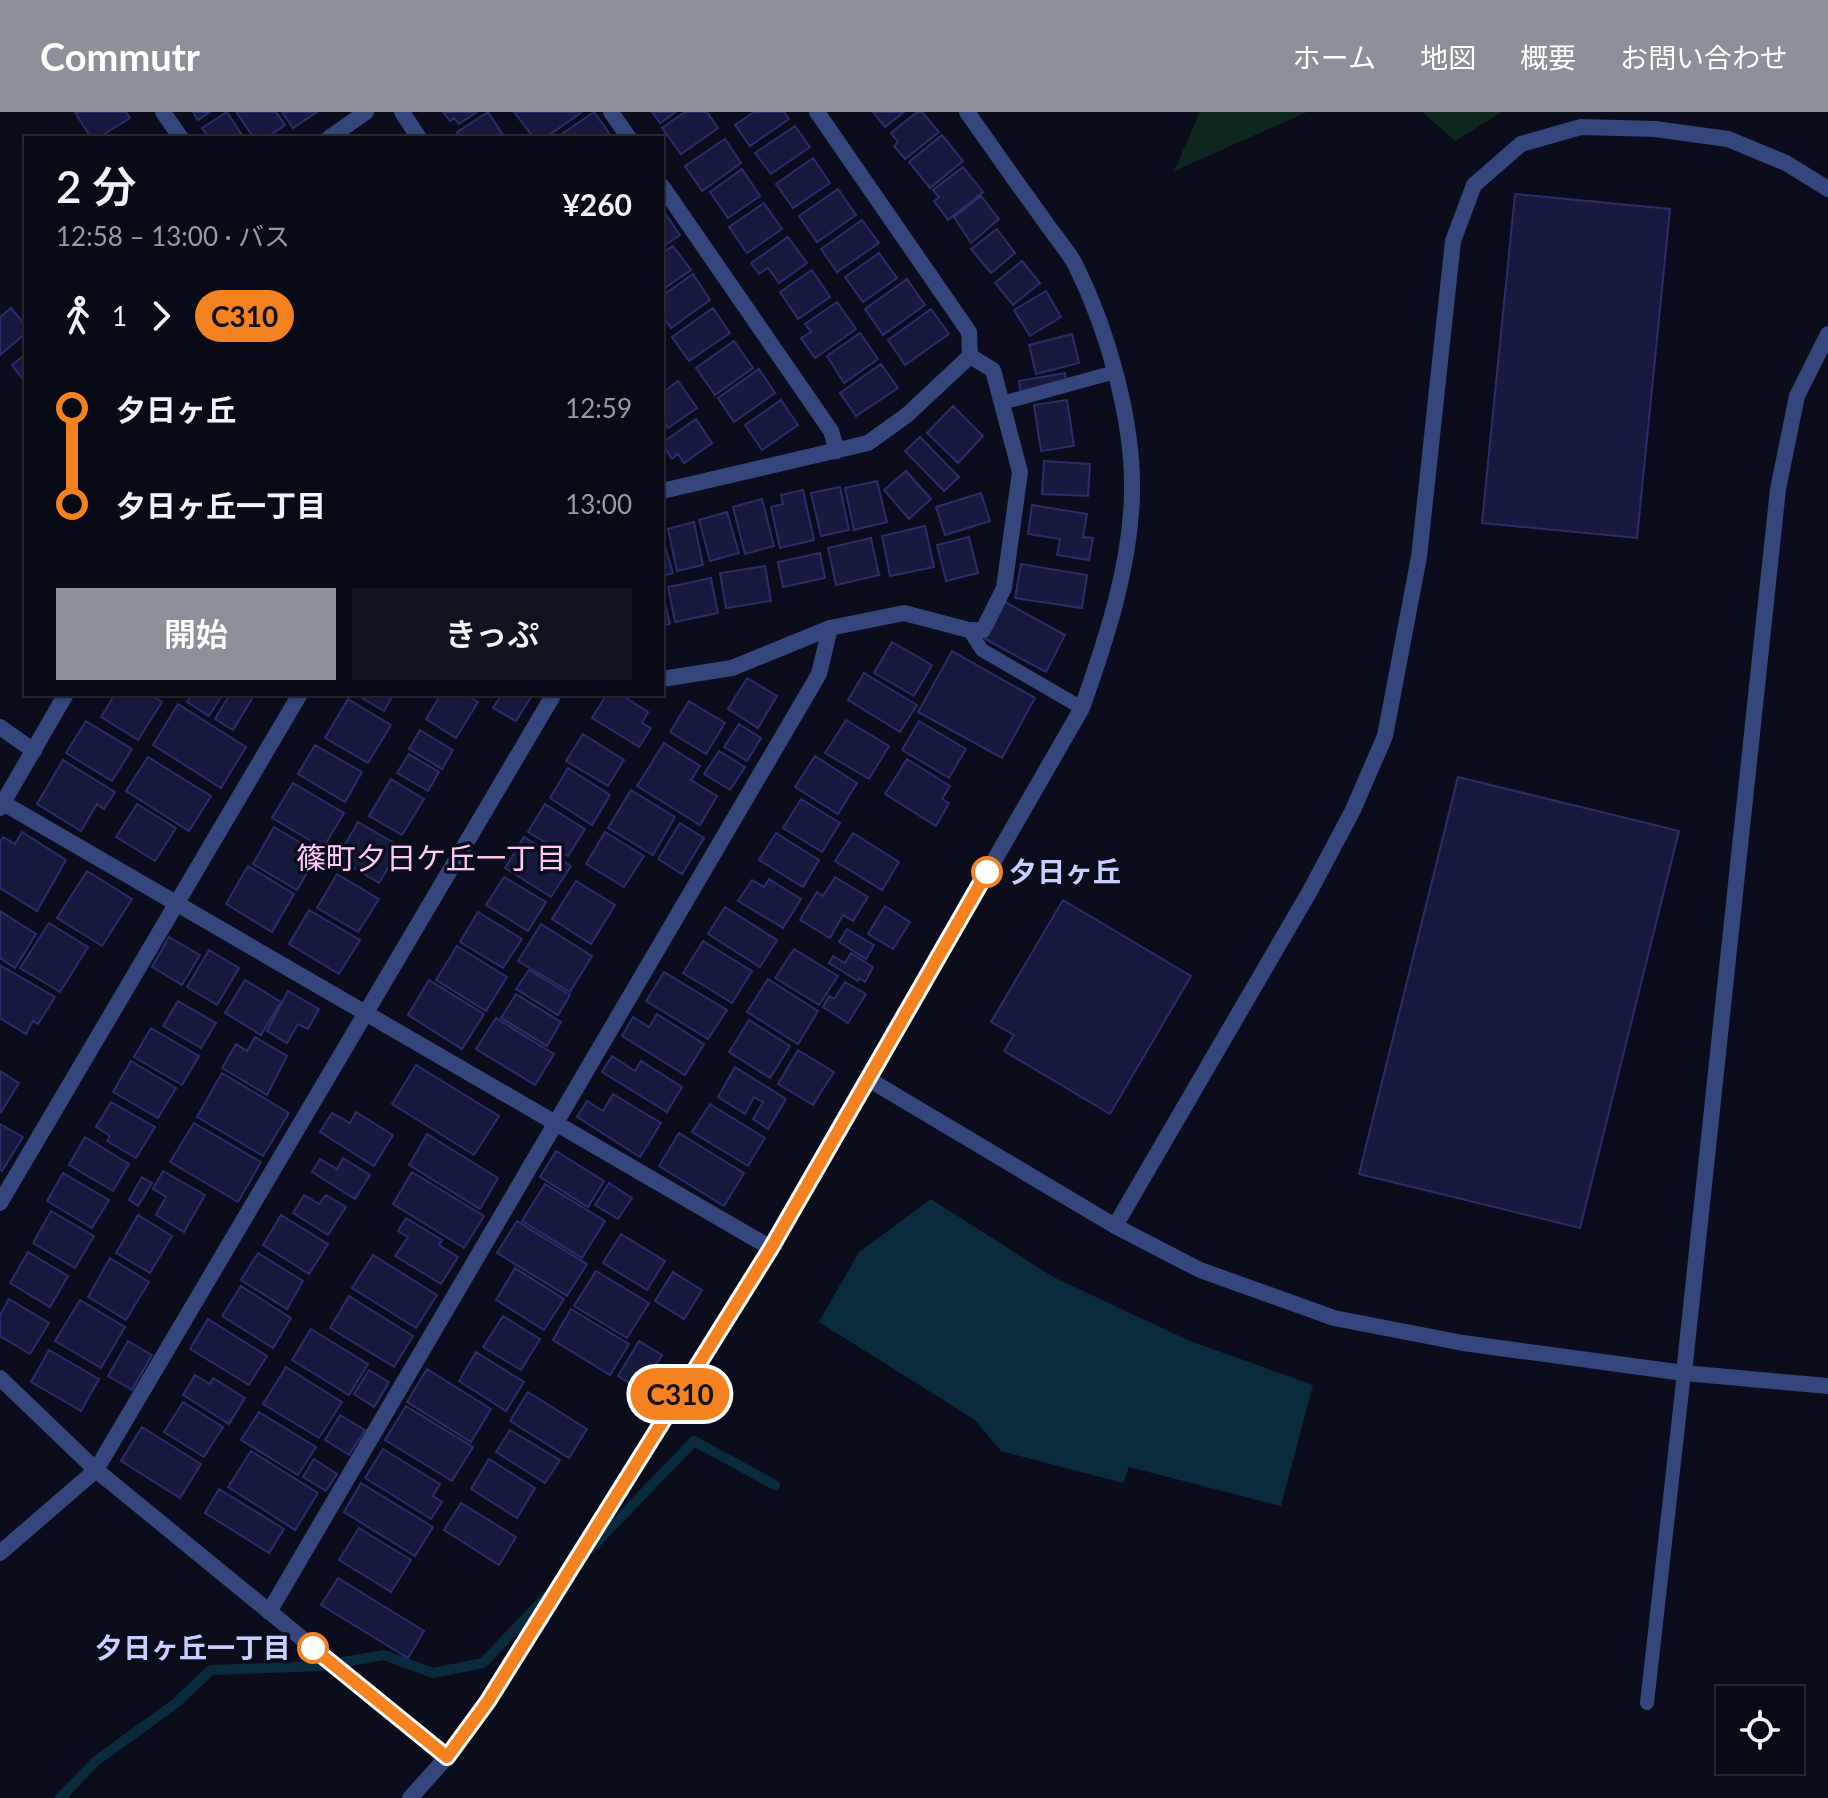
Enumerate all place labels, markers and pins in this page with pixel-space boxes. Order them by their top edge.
place label: 夕日ヶ丘 [1009,854,1121,888]
marker: 夕日ヶ丘 [972,857,1002,887]
place label: 夕日ヶ丘一丁目 [95,1630,291,1664]
marker: 夕日ヶ丘一丁目 [298,1633,328,1663]

